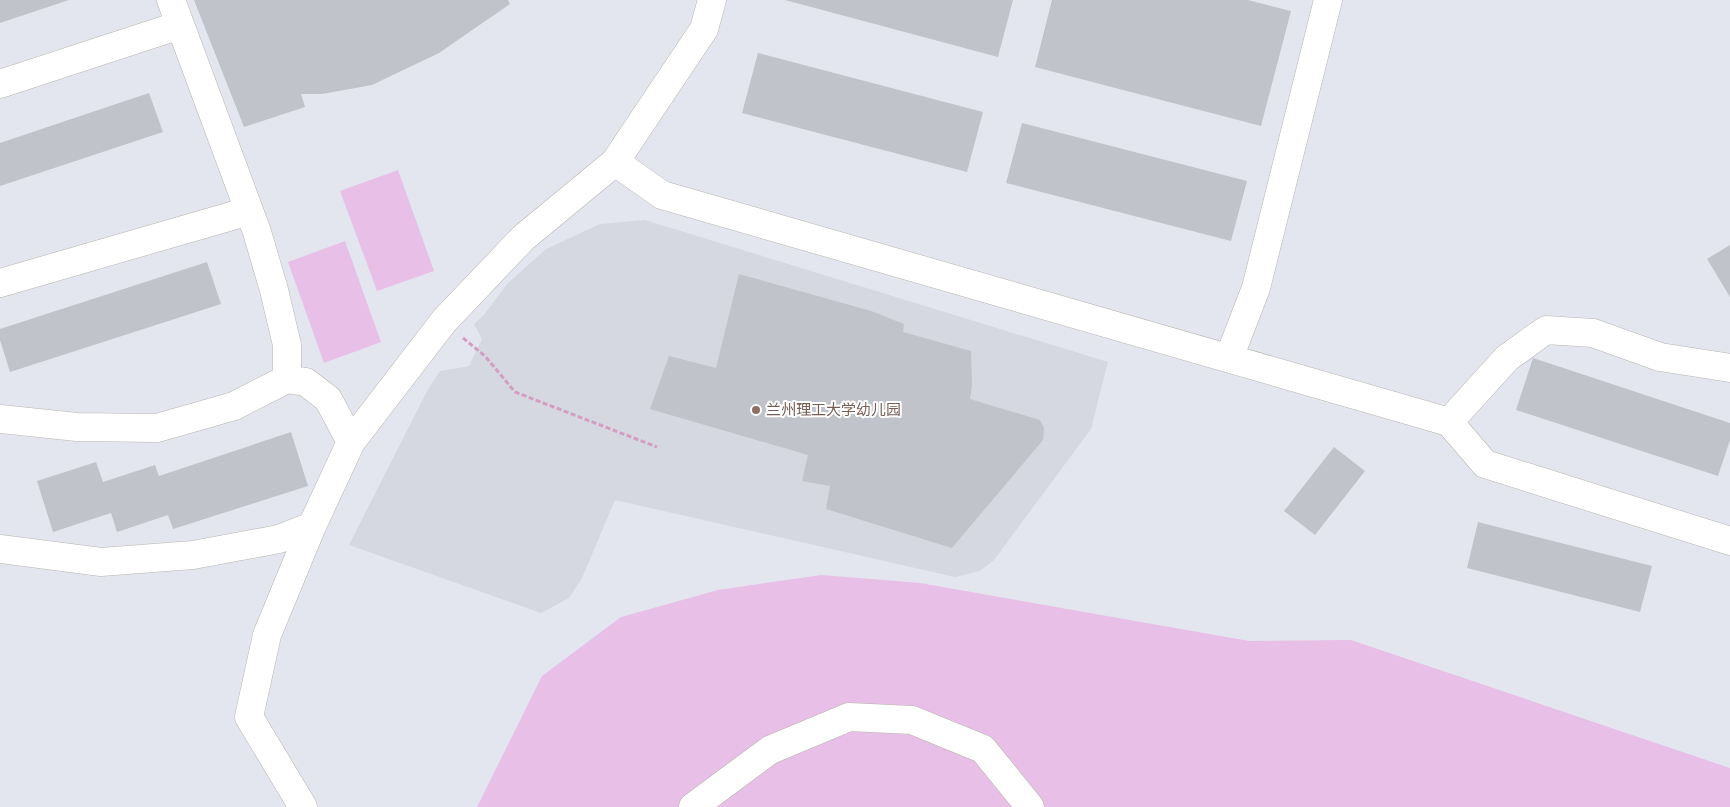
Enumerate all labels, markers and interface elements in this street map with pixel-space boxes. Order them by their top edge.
place label: 兰州理工大学幼儿园 [766,401,901,419]
marker: 兰州理工大学幼儿园 [750,404,762,416]

